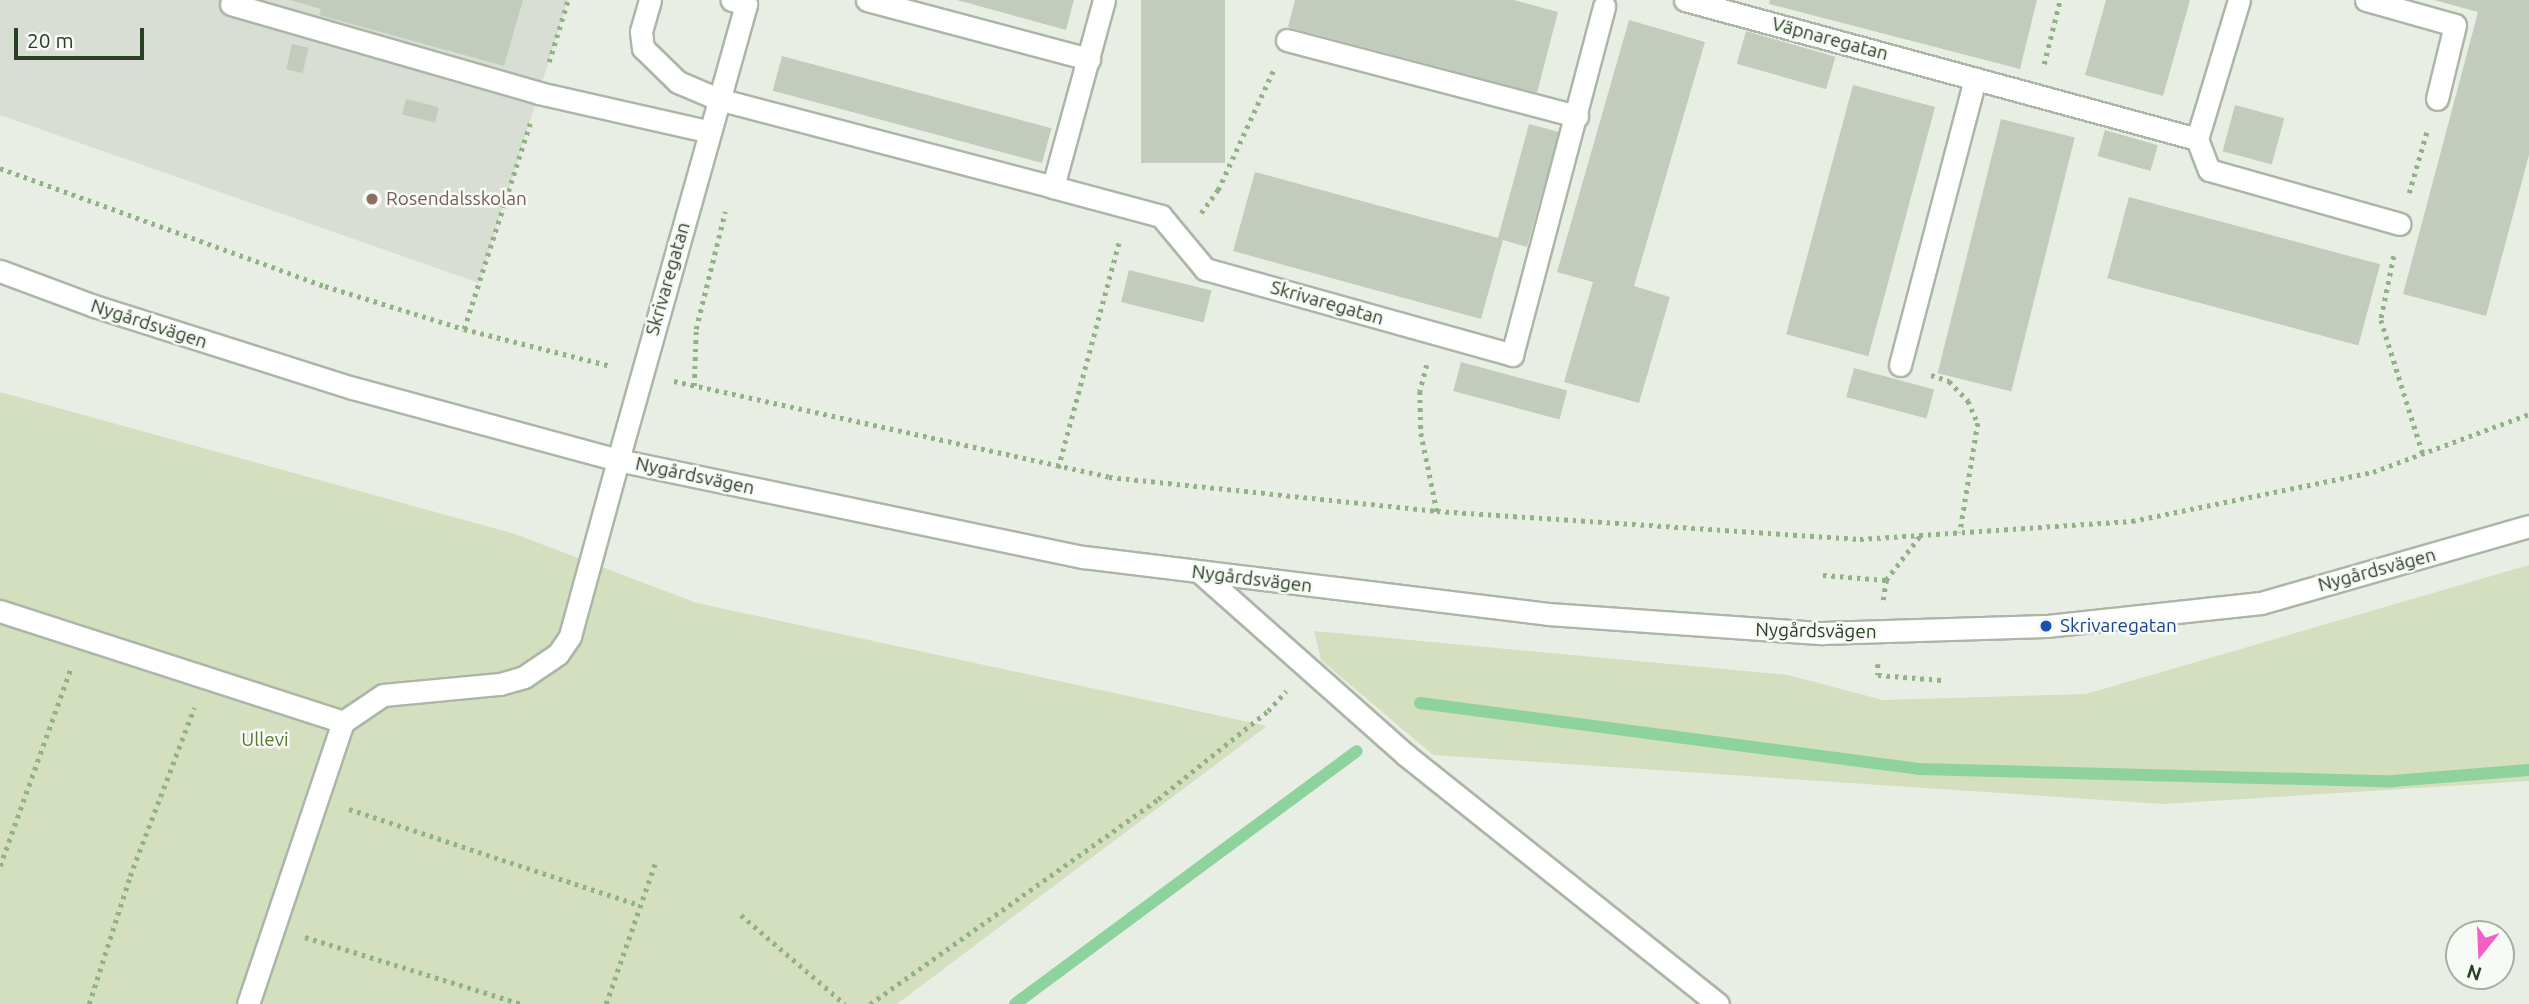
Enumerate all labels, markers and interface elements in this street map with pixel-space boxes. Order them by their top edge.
street label: Väpnaregatan [1769,13,1891,65]
scale bar [18,14,147,58]
text: 20 m [27,28,74,52]
place label: Rosendalsskolan [386,188,527,210]
marker: Rosendalsskolan [364,191,380,207]
street label: Skrivaregatan [641,220,695,338]
street label: Skrivaregatan [1268,276,1386,330]
street label: Nygårdsvägen [88,294,210,354]
street label: Nygårdsvägen [633,452,757,500]
street label: Nygårdsvägen [2316,543,2438,597]
street label: Nygårdsvägen [1190,560,1314,598]
place label: Skrivaregatan [2060,615,2177,637]
marker: Skrivaregatan [2038,618,2054,634]
street label: Nygårdsvägen [1755,619,1877,643]
park label: Ullevi [241,729,289,751]
north arrow [2445,920,2515,990]
text: N [2464,960,2484,986]

